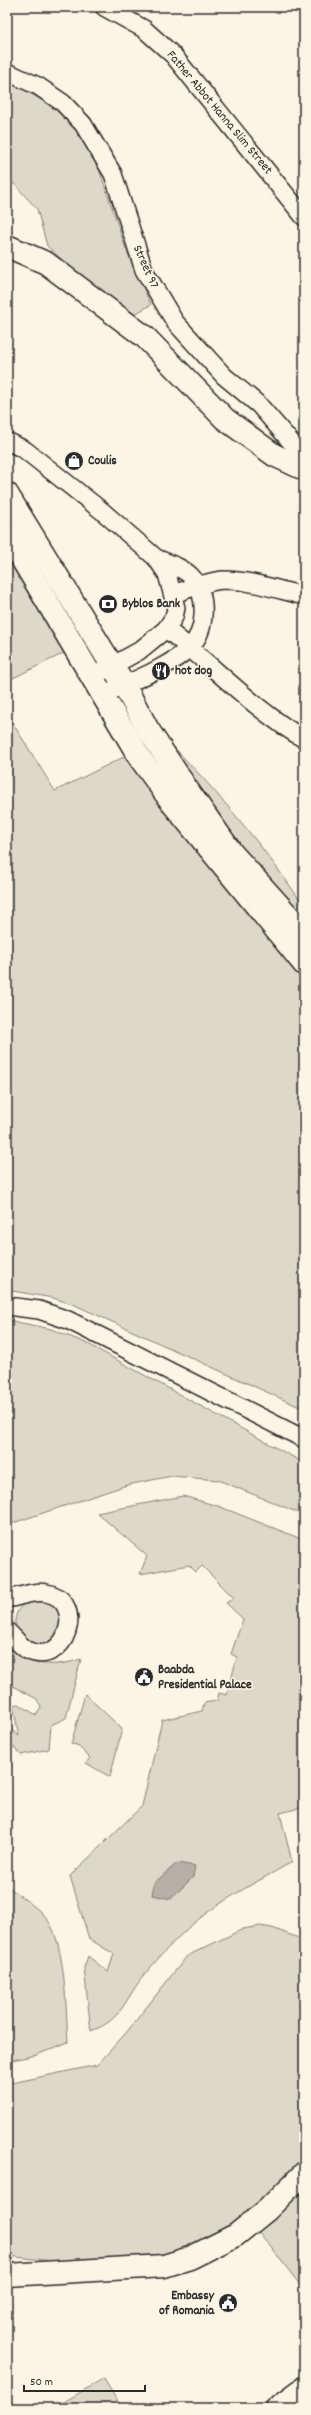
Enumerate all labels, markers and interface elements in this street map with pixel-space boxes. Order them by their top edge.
street label: Father Abbot Hanna Slim Street [161,47,277,179]
street label: Street 97 [127,242,163,292]
shop icon: Coulis [63,450,85,472]
place label: Coulis [88,452,117,471]
bank icon: Byblos Bank [97,593,119,615]
place label: Byblos Bank [122,595,181,614]
restaurant icon: hot dog [150,660,172,682]
place label: hot dog [175,662,212,681]
place label: Baabda Presidential Palace [158,1661,252,1695]
public building icon: Baabda Presidential Palace [133,1666,155,1688]
place label: Embassy of Romania [159,2287,215,2321]
public building icon: Embassy of Romania [217,2292,239,2314]
scale bar [24,2367,145,2393]
text: 50 m [30,2374,53,2391]

